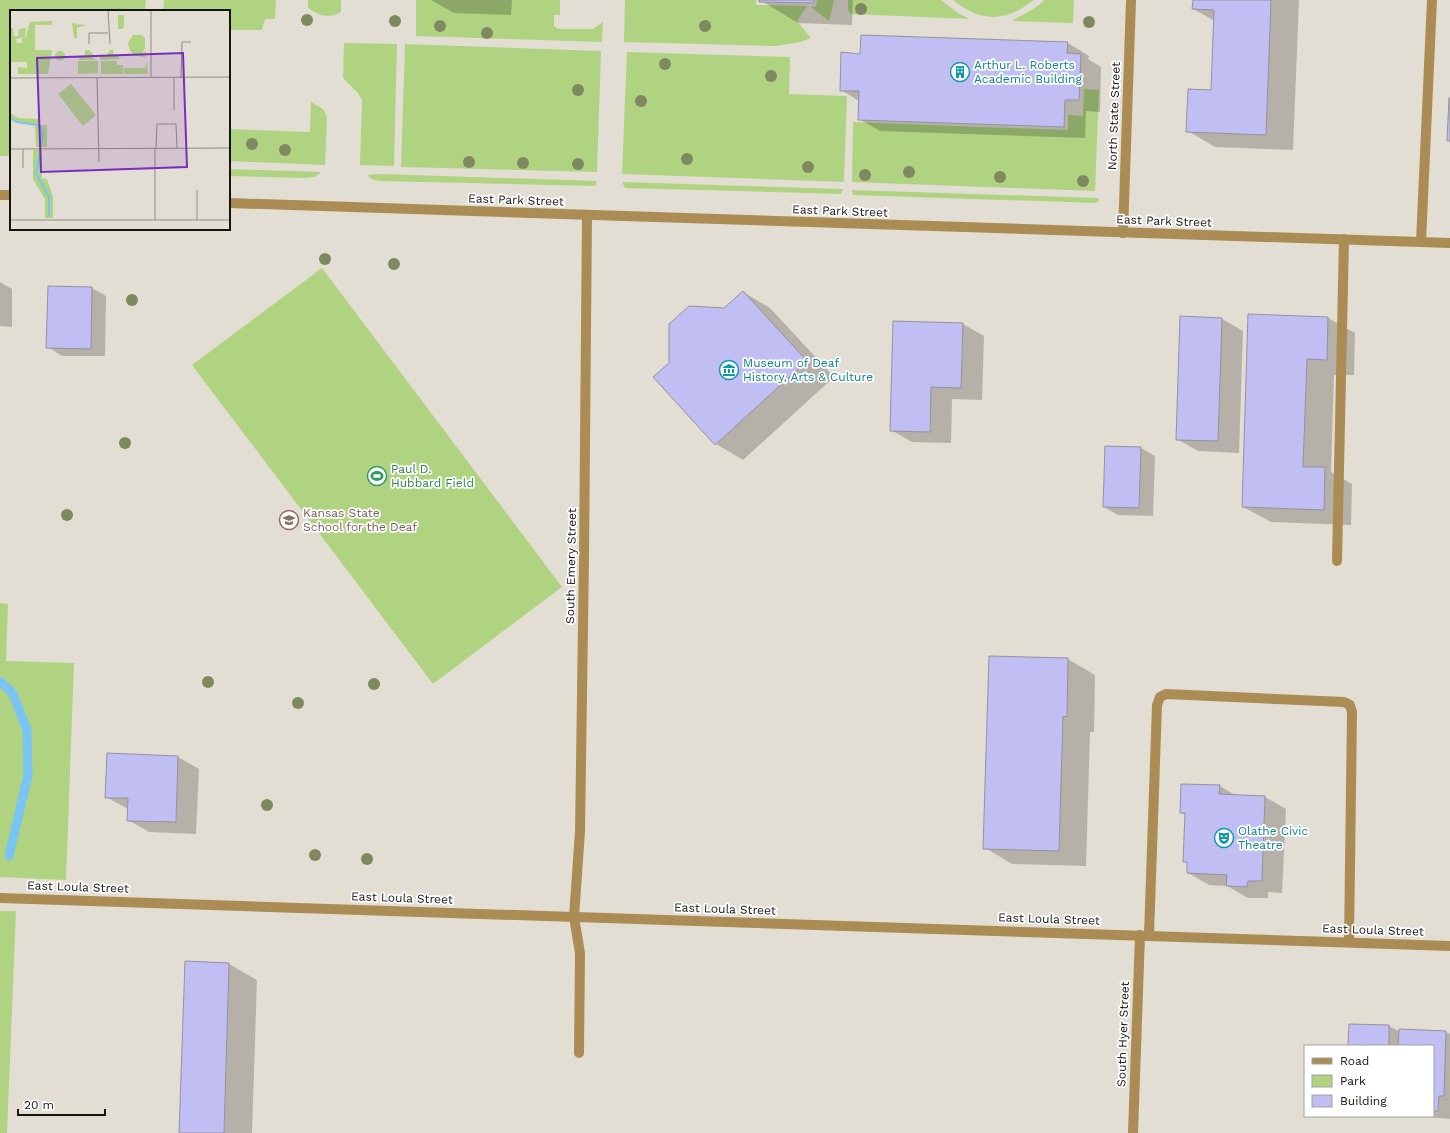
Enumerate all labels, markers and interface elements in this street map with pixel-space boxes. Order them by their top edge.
inset map [10,10,230,230]
place label: Arthur L. Roberts Academic Building [974,58,1082,86]
building icon: Arthur L. Roberts Academic Building [949,61,971,83]
street label: North State Street [1105,62,1123,170]
street label: East Park Street [468,191,564,209]
street label: East Park Street [792,202,888,220]
street label: East Park Street [1116,212,1212,230]
place label: Museum of Deaf History, Arts & Culture [743,356,873,384]
museum icon: Museum of Deaf History, Arts & Culture [718,359,740,381]
place label: Paul D. Hubbard Field [391,462,474,490]
sports icon: Paul D. Hubbard Field [366,465,388,487]
place label: Kansas State School for the Deaf [303,506,417,534]
street label: South Emery Street [563,508,579,624]
school or university icon: Kansas State School for the Deaf [278,509,300,531]
place label: Olathe Civic Theatre [1238,824,1309,852]
theatre icon: Olathe Civic Theatre [1213,827,1235,849]
street label: East Loula Street [27,878,129,896]
street label: East Loula Street [351,889,453,907]
street label: East Loula Street [674,900,776,918]
street label: East Loula Street [998,910,1100,928]
street label: East Loula Street [1322,921,1424,939]
street label: South Hyer Street [1114,981,1132,1087]
legend [1304,1045,1434,1117]
text: Road [1340,1054,1369,1068]
text: Park [1340,1074,1366,1088]
scale bar [18,1091,105,1117]
text: Building [1340,1094,1387,1108]
text: 20 m [24,1098,54,1112]

